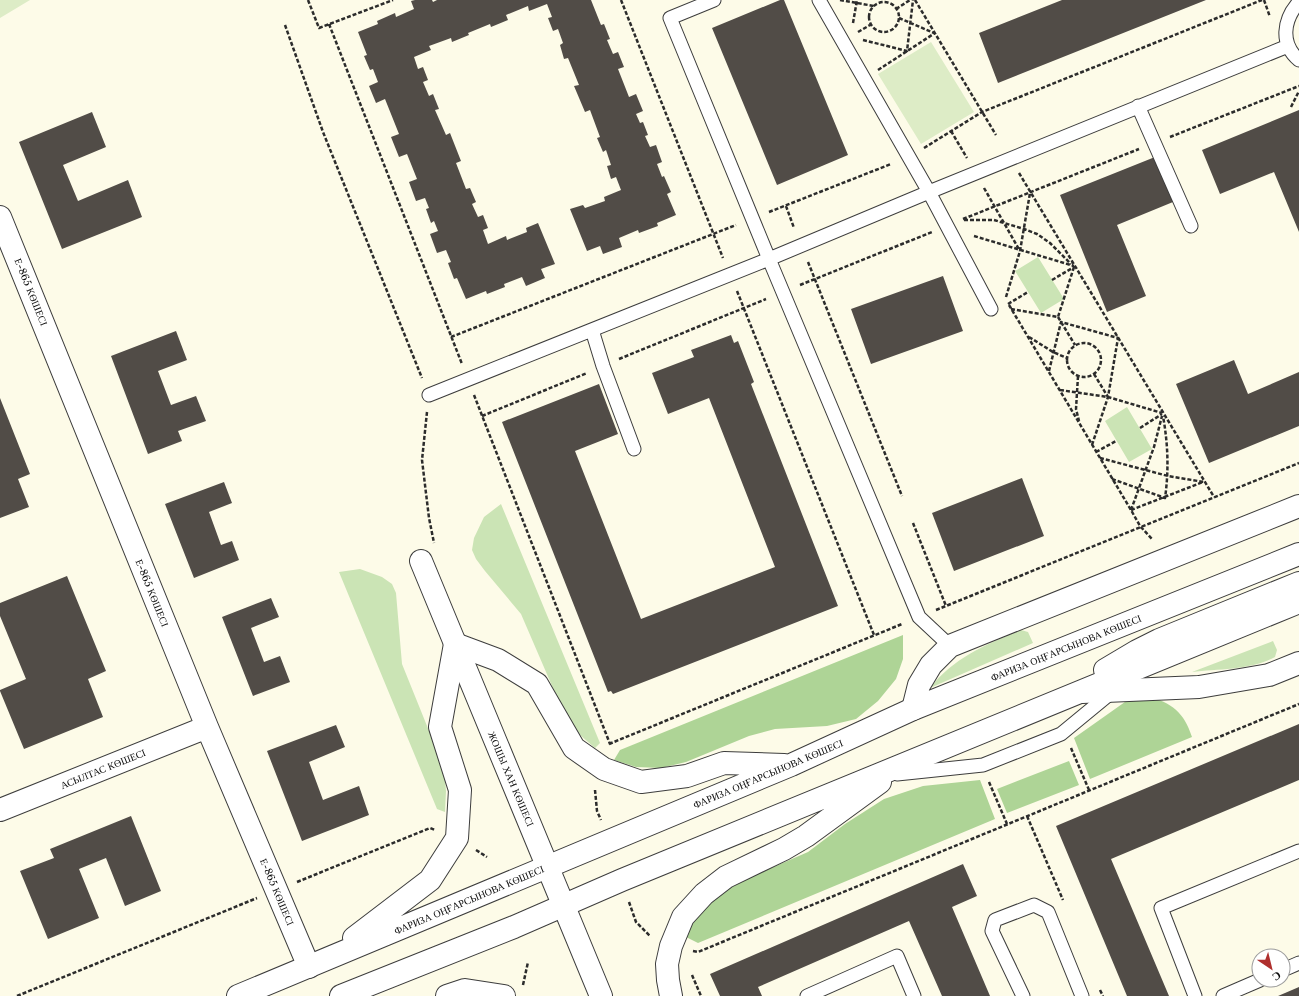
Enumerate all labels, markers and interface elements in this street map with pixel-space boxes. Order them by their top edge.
street label: Е-865 КӨШЕСІ [12,256,50,328]
street label: Е-865 КӨШЕСІ [133,557,171,629]
street label: ФАРИЗА ОҢҒАРСЫНОВА КӨШЕСІ [989,612,1143,684]
street label: ЖОШЫ ХАН КӨШЕСІ [485,729,537,829]
street label: ФАРИЗА ОҢҒАРСЫНОВА КӨШЕСІ [691,736,845,812]
street label: АСЫЛТАС КӨШЕСІ [58,746,148,792]
street label: Е-865 КӨШЕСІ [257,856,297,928]
street label: ФАРИЗА ОҢҒАРСЫНОВА КӨШЕСІ [392,862,546,938]
north arrow [1251,948,1291,988]
text: С [1269,968,1284,984]

